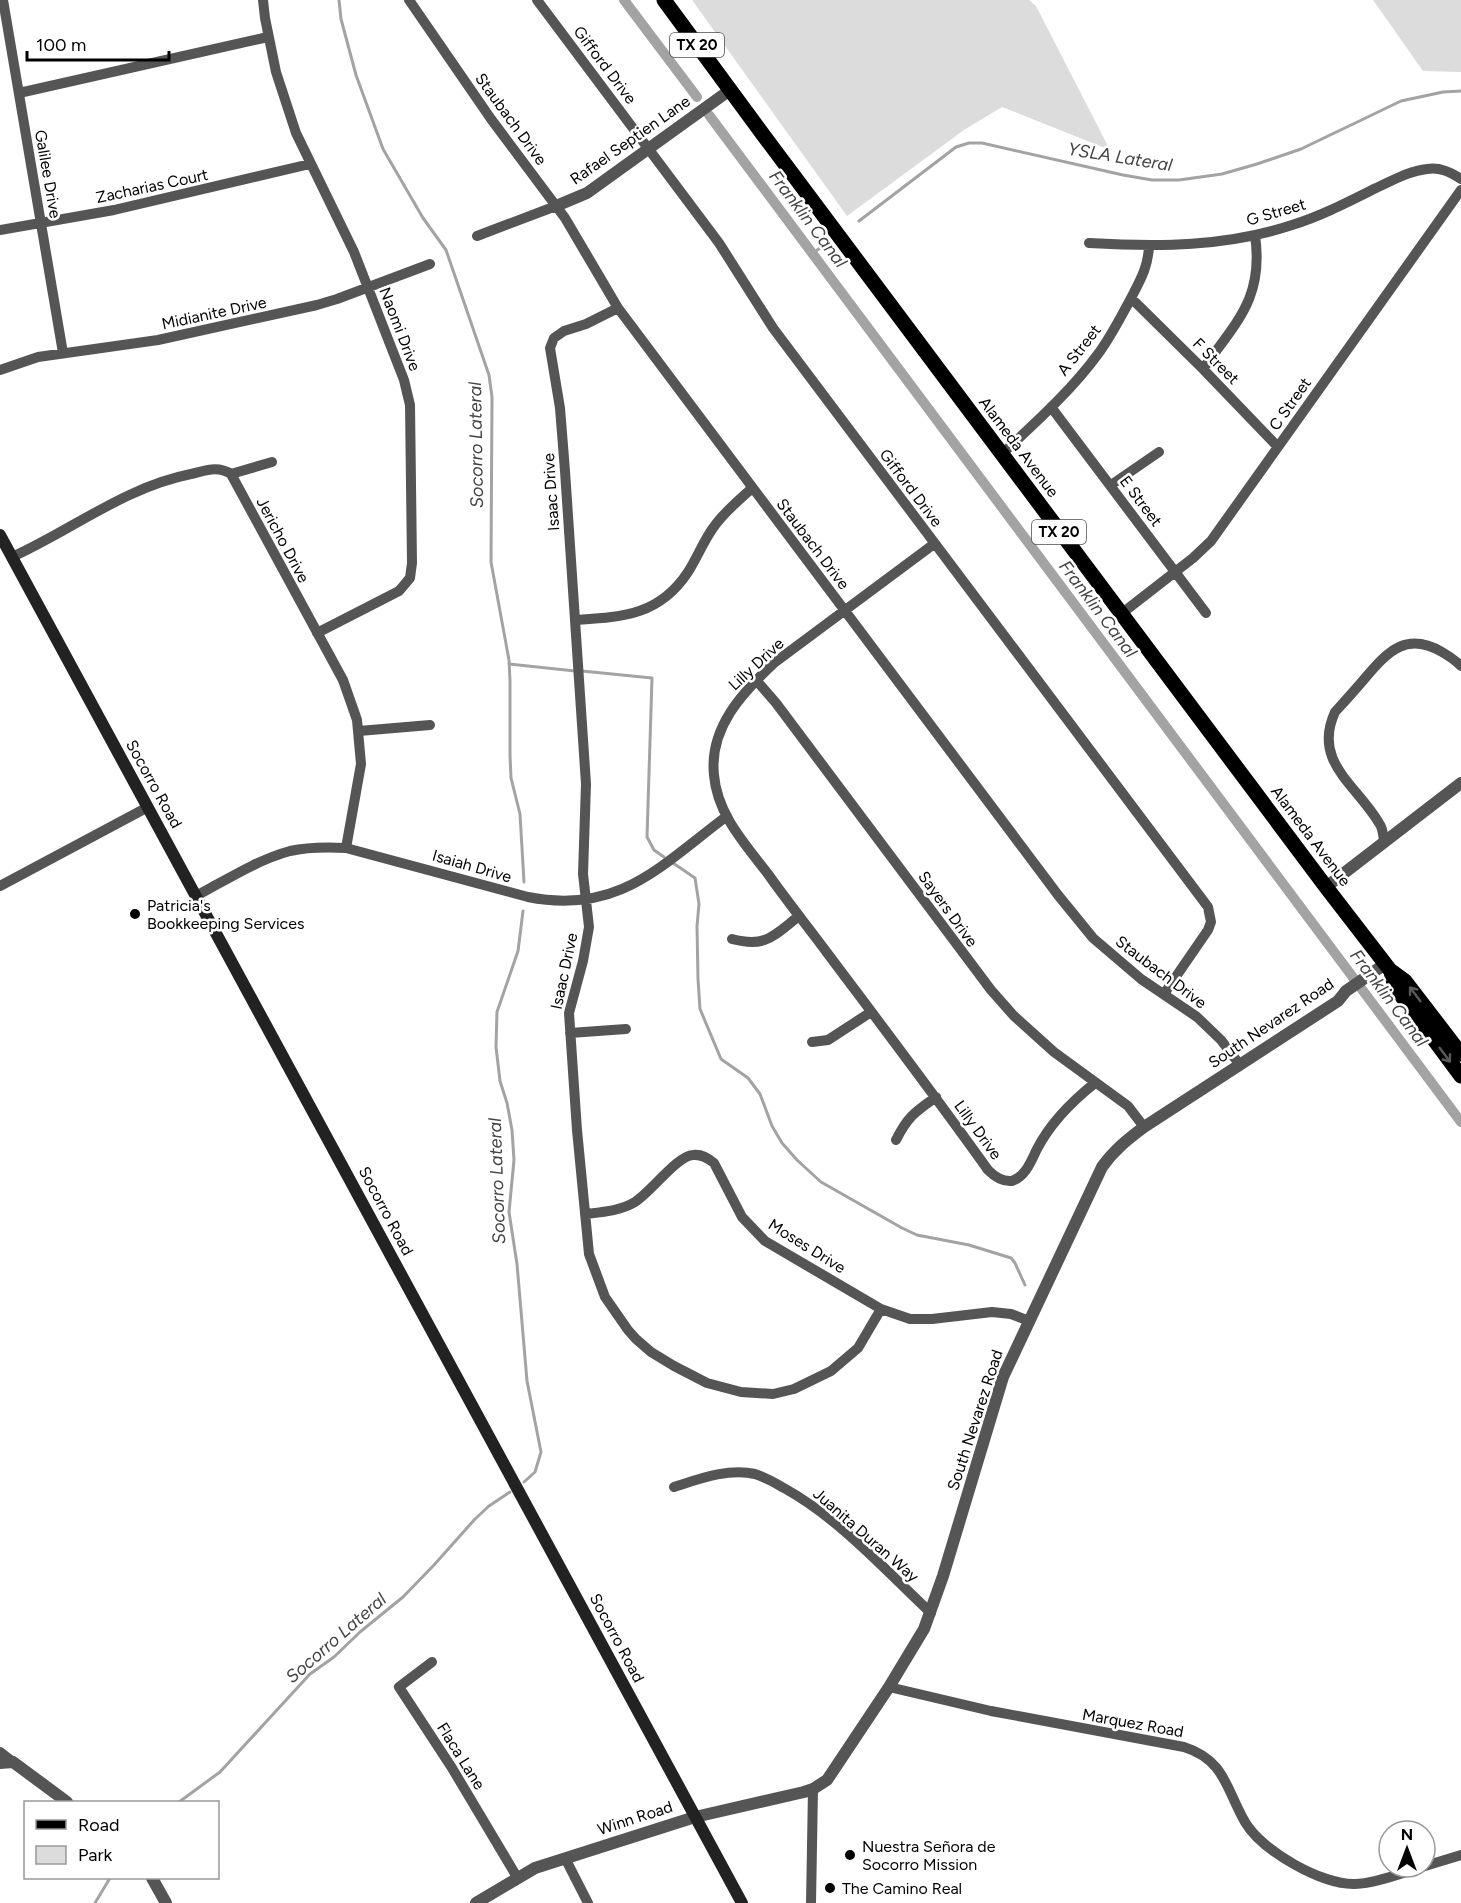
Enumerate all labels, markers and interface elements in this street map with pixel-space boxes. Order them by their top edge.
street label: Gifford Drive [570,22,641,108]
scale bar [27,24,170,62]
road number: TX 20 [670,33,724,57]
text: 100 m [36,34,86,56]
street label: Staubach Drive [471,69,551,169]
street label: Rafael Septien Lane [566,91,694,188]
street label: Galilee Drive [31,128,65,220]
water label: YSLA Lateral [1066,138,1175,176]
street label: Zacharias Court [94,165,210,207]
water label: Franklin Canal [764,166,852,273]
street label: G Street [1244,194,1308,230]
street label: Naomi Drive [375,284,425,374]
street label: Midianite Drive [160,293,268,333]
street label: A Street [1053,321,1105,379]
street label: F Street [1189,334,1243,388]
street label: C Street [1265,374,1315,434]
water label: Socorro Lateral [464,381,488,508]
street label: Alameda Avenue [975,393,1063,501]
street label: Gifford Drive [876,445,947,531]
street label: Isaac Drive [539,452,563,531]
street label: E Street [1116,472,1166,530]
street label: Jericho Drive [253,494,314,586]
street label: Staubach Drive [773,495,854,593]
road number: TX 20 [1032,520,1086,544]
water label: Franklin Canal [1054,556,1142,663]
street label: Lilly Drive [724,634,788,694]
street label: Socorro Road [122,737,186,831]
street label: Alameda Avenue [1267,782,1355,890]
street label: Isaiah Drive [430,846,514,886]
street label: Sayers Drive [914,868,982,951]
place label: Patricia's Bookkeeping Services [147,896,304,933]
marker: Patricia's Bookkeeping Services [128,907,142,921]
street label: Isaac Drive [547,931,581,1011]
street label: Staubach Drive [1112,932,1210,1013]
water label: Franklin Canal [1345,945,1433,1052]
street label: South Nevarez Road [1205,974,1337,1072]
one-way arrow [1409,986,1422,1002]
one-way arrow [1439,1047,1452,1063]
street label: Lilly Drive [950,1097,1006,1163]
water label: Socorro Lateral [484,1117,510,1244]
street label: Socorro Road [355,1163,417,1259]
street label: Moses Drive [765,1215,849,1277]
street label: South Nevarez Road [943,1347,1007,1493]
street label: Juanita Duran Way [809,1484,923,1586]
water label: Socorro Lateral [281,1588,392,1688]
street label: Socorro Road [586,1590,648,1686]
street label: Marquez Road [1081,1705,1185,1741]
street label: Flaca Lane [433,1719,489,1793]
street label: Winn Road [595,1797,675,1839]
legend [24,1801,219,1879]
text: Road [78,1814,119,1836]
north arrow [1377,1819,1437,1879]
text: N [1401,1825,1413,1844]
place label: Nuestra Señora de Socorro Mission [862,1837,996,1874]
text: Park [78,1844,113,1866]
marker: Nuestra Señora de Socorro Mission [843,1848,857,1862]
place label: The Camino Real [842,1879,962,1898]
marker: The Camino Real [823,1881,837,1895]

